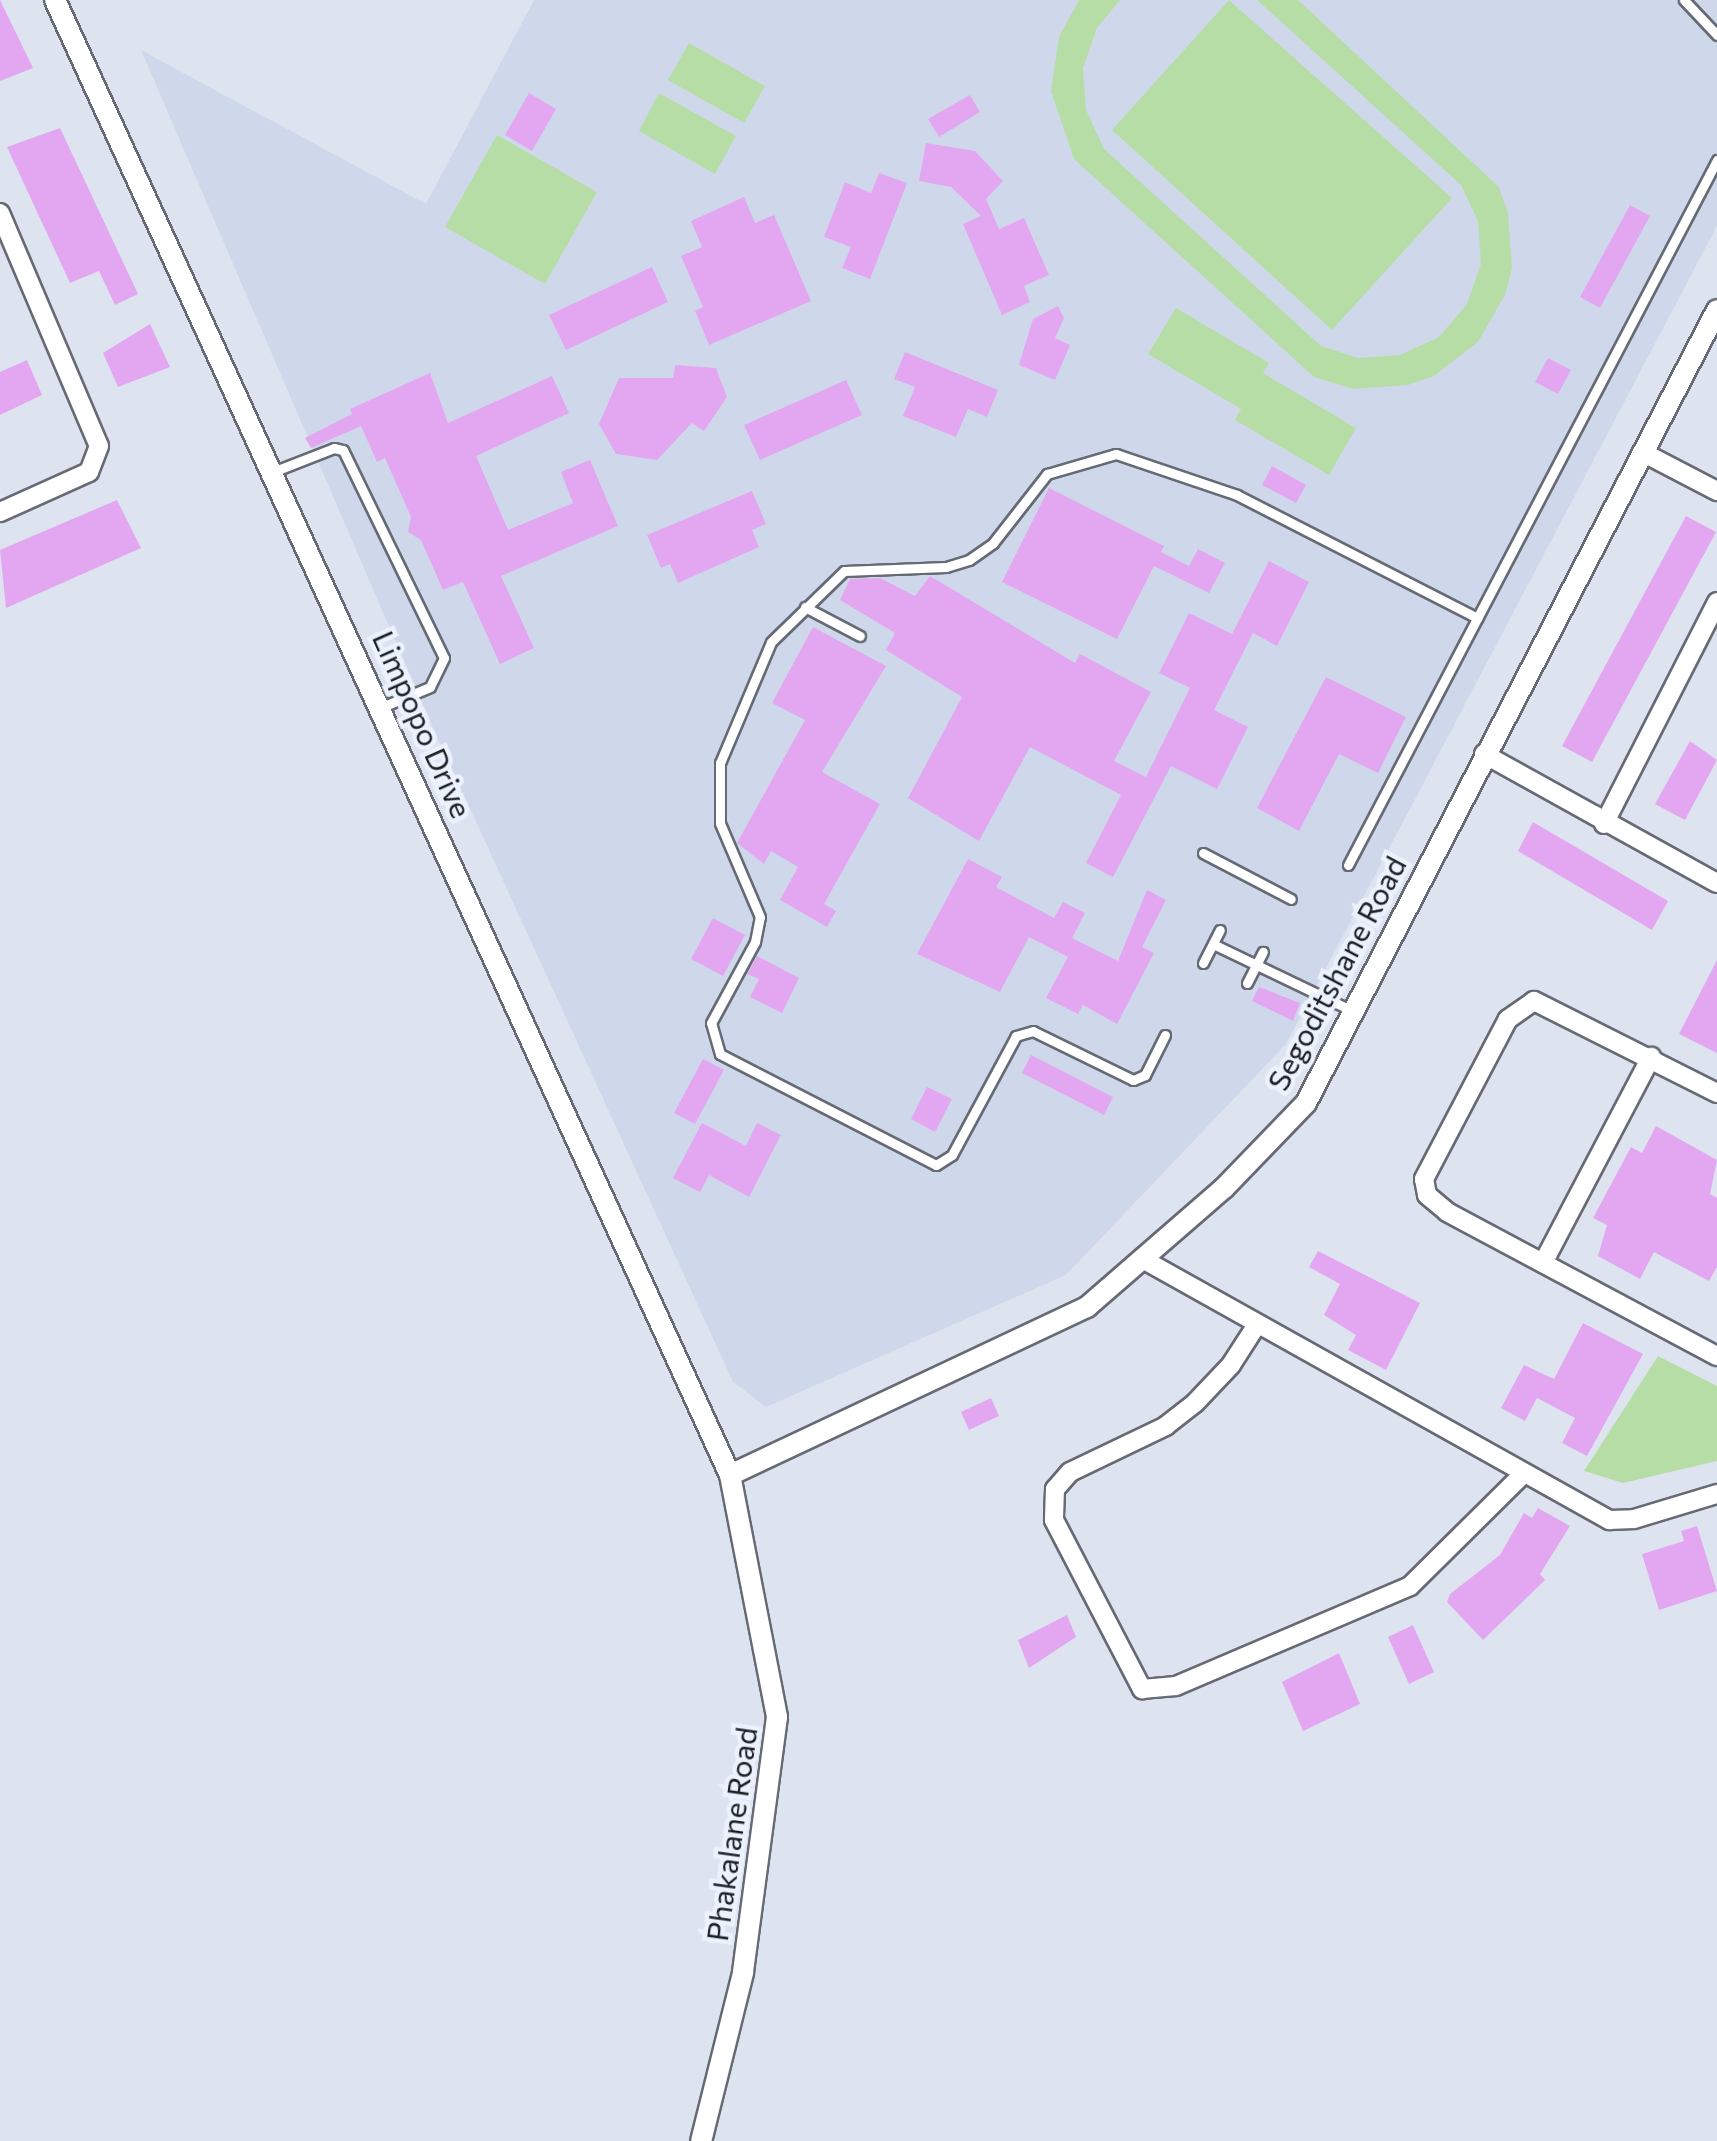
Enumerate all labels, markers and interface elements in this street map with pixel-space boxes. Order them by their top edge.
street label: Limpopo Drive [366,625,480,823]
street label: Segoditshane Road [1259,850,1413,1096]
street label: Phakalane Road [698,1725,764,1943]

